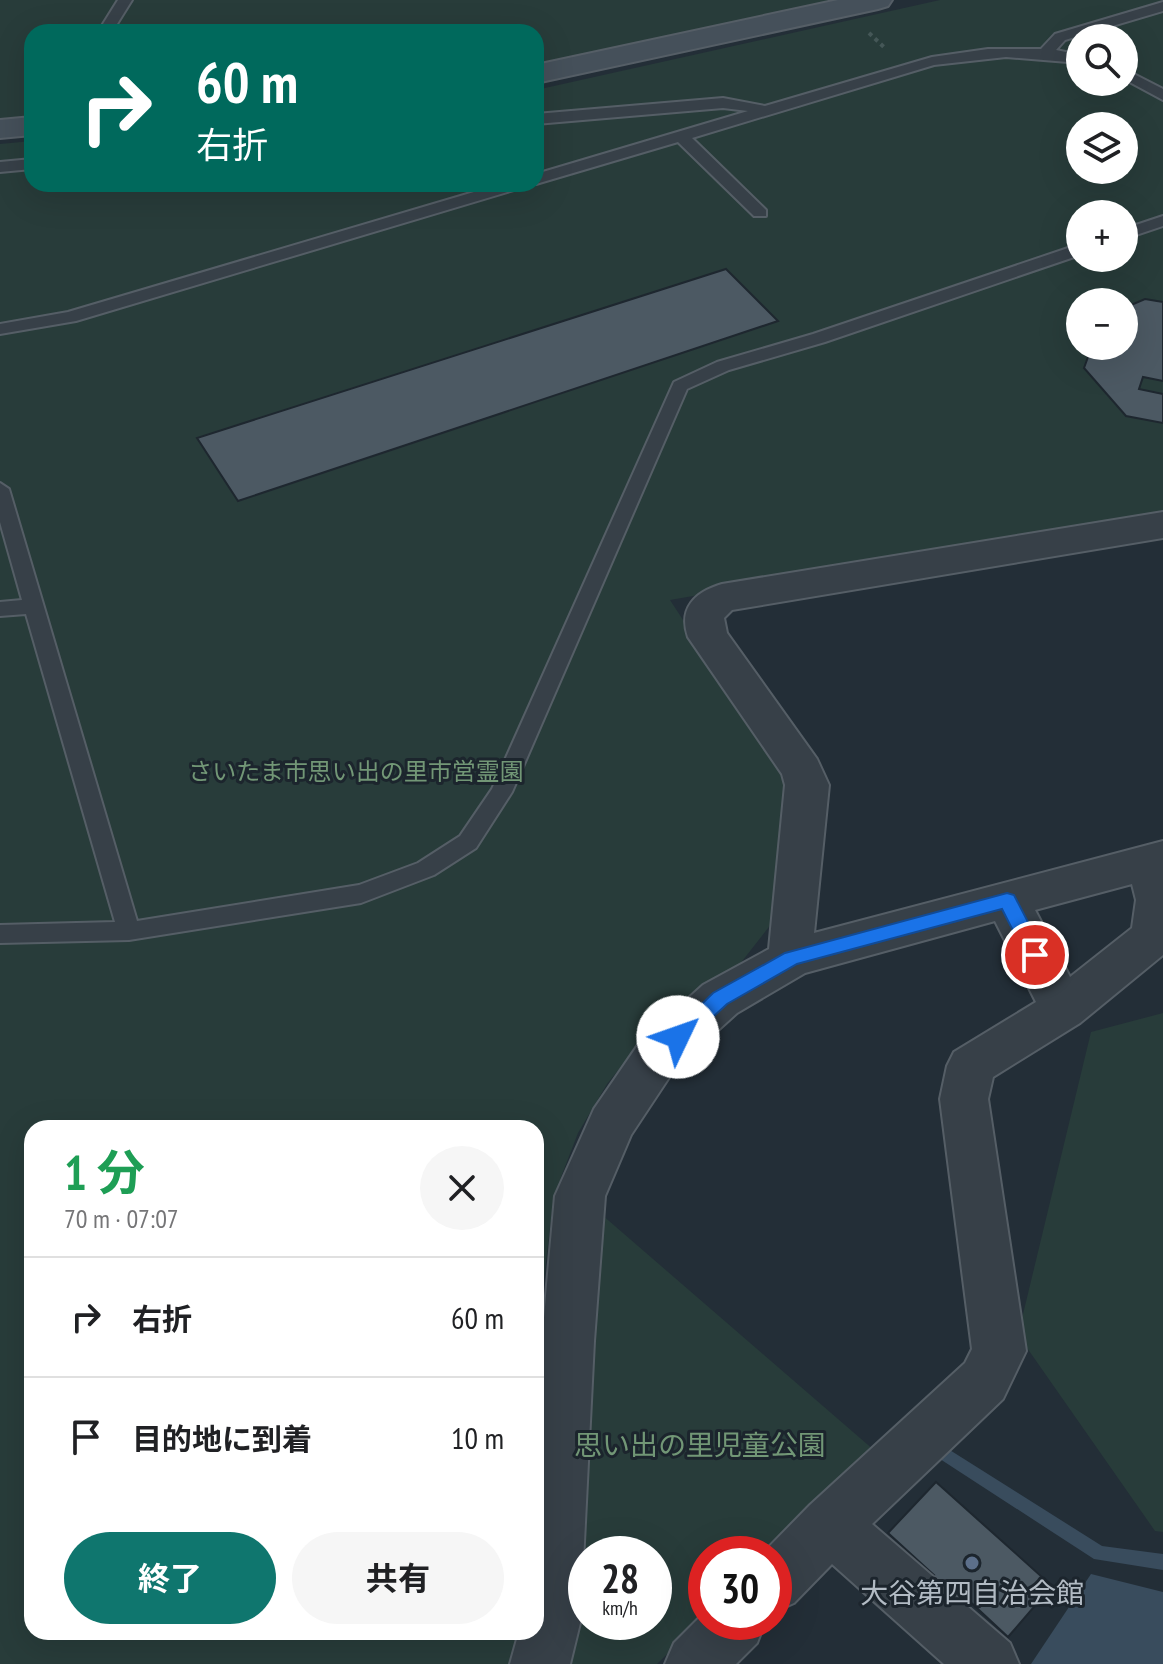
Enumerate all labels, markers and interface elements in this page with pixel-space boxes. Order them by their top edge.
map controls [1066,24,1138,360]
button: search [1066,24,1138,96]
text: 60 m [196,46,298,118]
icon: right [64,56,168,160]
button: layers [1066,112,1138,184]
text: 右折 [196,121,268,168]
button: + [1066,200,1138,272]
button: − [1066,288,1138,360]
park label: さいたま市思い出の里市営霊園 [188,756,524,787]
pin [1001,921,1069,989]
icon: arrive [1013,933,1057,977]
position arrow [636,995,720,1079]
text: 1 分 [64,1141,145,1203]
button: close [420,1146,504,1230]
text: 70 m · 07:07 [64,1202,179,1235]
icon: right [64,1295,108,1339]
text: 60 m [451,1298,504,1337]
text: 右折 [132,1299,192,1338]
icon: arrive [64,1415,108,1459]
text: 10 m [451,1418,504,1457]
text: 目的地に到着 [132,1419,312,1458]
park label: 思い出の里児童公園 [574,1426,826,1463]
button: 終了 [64,1532,276,1624]
button: 共有 [292,1532,504,1624]
speed limit sign: 30 [688,1536,792,1640]
text: 28 [601,1552,639,1604]
marker: 大谷第四自治会館 [963,1554,981,1572]
place label: 大谷第四自治会館 [860,1574,1084,1611]
text: km/h [602,1595,638,1621]

